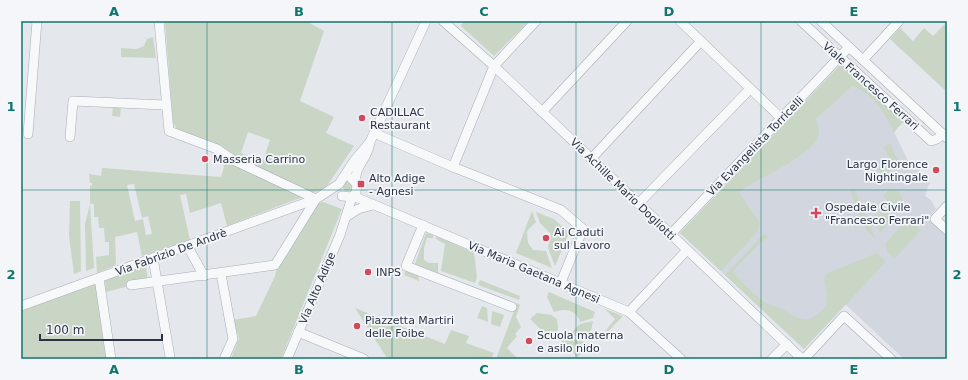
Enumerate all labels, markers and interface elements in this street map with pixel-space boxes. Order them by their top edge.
text: A [109,4,119,19]
text: B [294,4,304,19]
text: C [479,4,489,19]
text: D [664,4,675,19]
text: E [850,4,858,19]
street label: Viale Francesco Ferrari [820,40,921,133]
street label: Via Evangelista Torricelli [704,94,806,199]
text: 1 [6,99,16,114]
text: 1 [952,99,962,114]
place label: CADILLAC Restaurant [370,106,431,132]
marker: CADILLAC Restaurant [357,113,367,123]
street label: Via Achille Mario Dogliotti [567,136,678,243]
place label: Masseria Carrino [213,153,306,166]
marker: Masseria Carrino [200,154,210,164]
place label: Largo Florence Nightingale [847,158,928,184]
marker: Largo Florence Nightingale [931,165,941,175]
place label: Alto Adige - Agnesi [369,172,425,198]
marker: Alto Adige - Agnesi [356,179,366,189]
place label: Ospedale Civile "Francesco Ferrari" [825,201,929,227]
marker: Ospedale Civile "Francesco Ferrari" [810,207,822,219]
street label: Via Fabrizio De Andrè [114,226,229,279]
place label: Ai Caduti sul Lavoro [554,226,611,252]
marker: Ai Caduti sul Lavoro [541,233,551,243]
street label: Via Maria Gaetana Agnesi [466,239,602,306]
street label: Via Alto Adige [296,250,339,326]
place label: INPS [376,266,401,279]
text: 2 [6,267,16,282]
marker: INPS [363,267,373,277]
text: 2 [952,267,962,282]
place label: Piazzetta Martiri delle Foibe [365,314,454,340]
scale bar [40,316,162,342]
marker: Piazzetta Martiri delle Foibe [352,321,362,331]
text: 100 m [46,323,84,337]
place label: Scuola materna e asilo nido [537,329,624,355]
marker: Scuola materna e asilo nido [524,336,534,346]
text: A [109,362,119,377]
text: B [294,362,304,377]
text: C [479,362,489,377]
text: D [664,362,675,377]
text: E [850,362,858,377]

